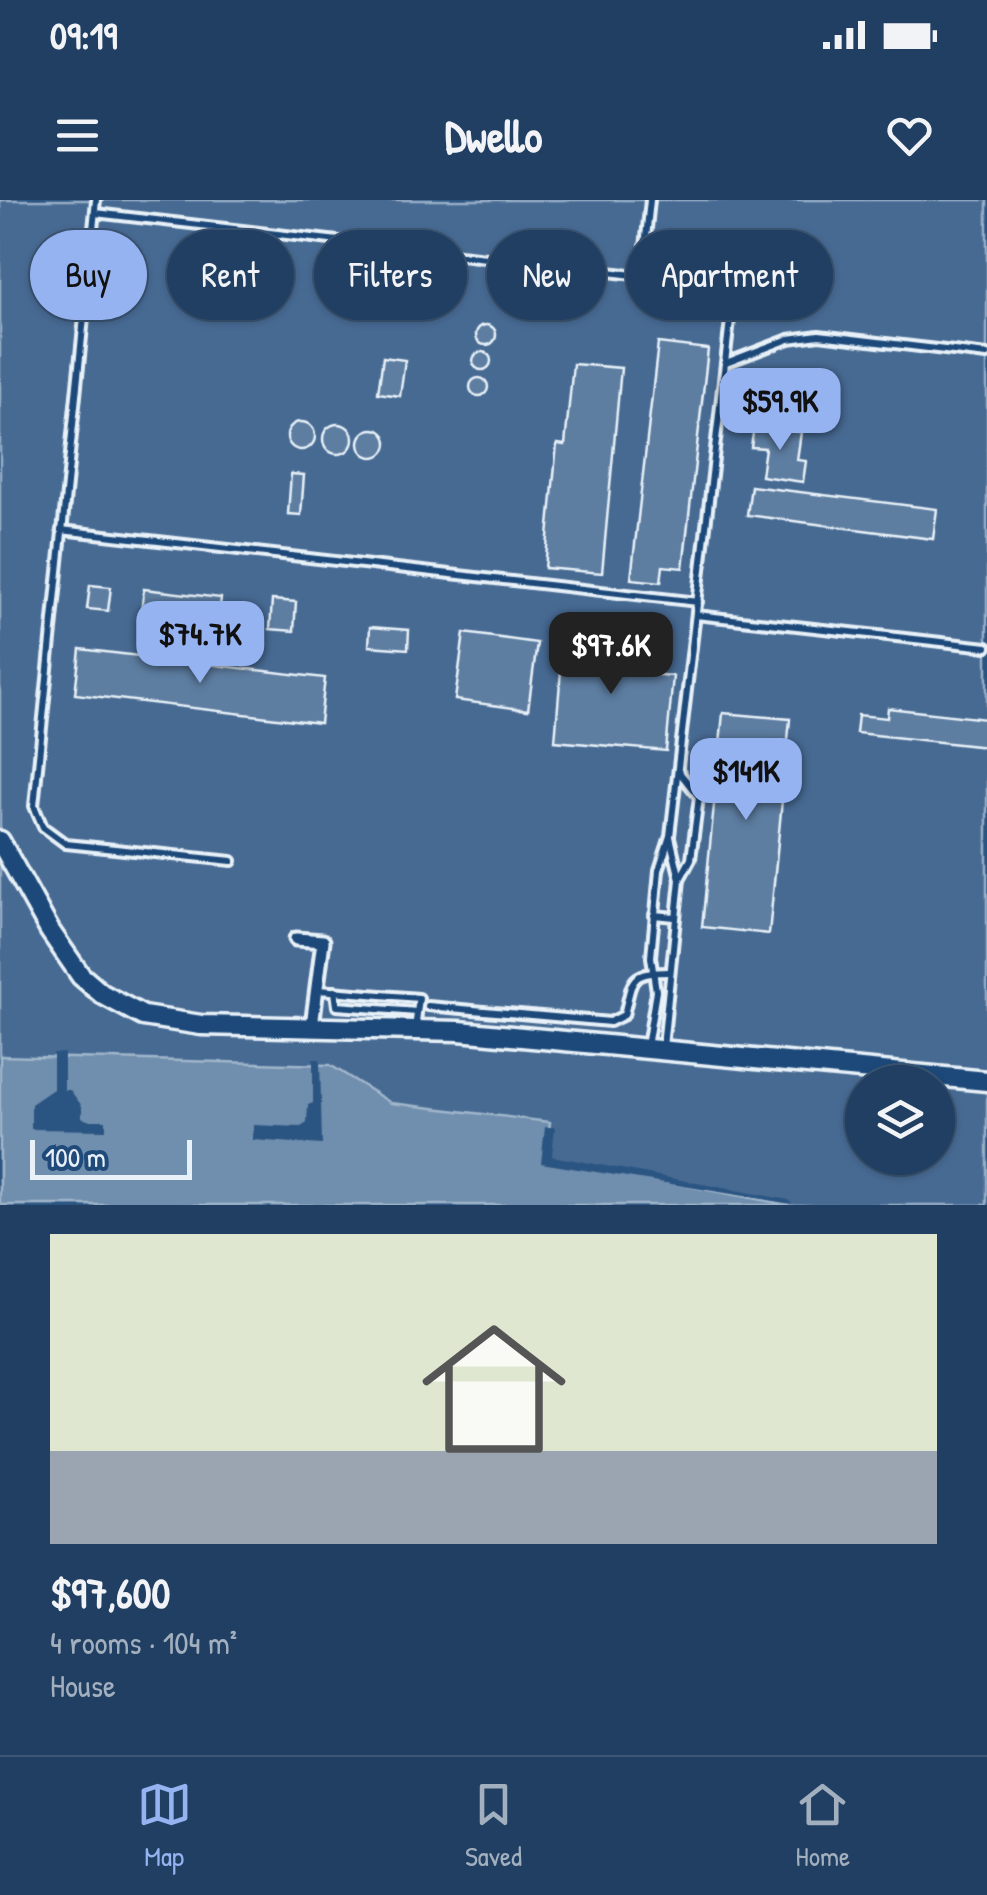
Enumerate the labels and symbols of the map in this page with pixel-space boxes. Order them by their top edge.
pin: $59.9K [699,368,861,453]
pin: $74.7K [119,601,281,686]
pin: $97.6K [530,612,692,697]
pin: $141K [676,738,816,823]
scale bar [30,1135,192,1180]

